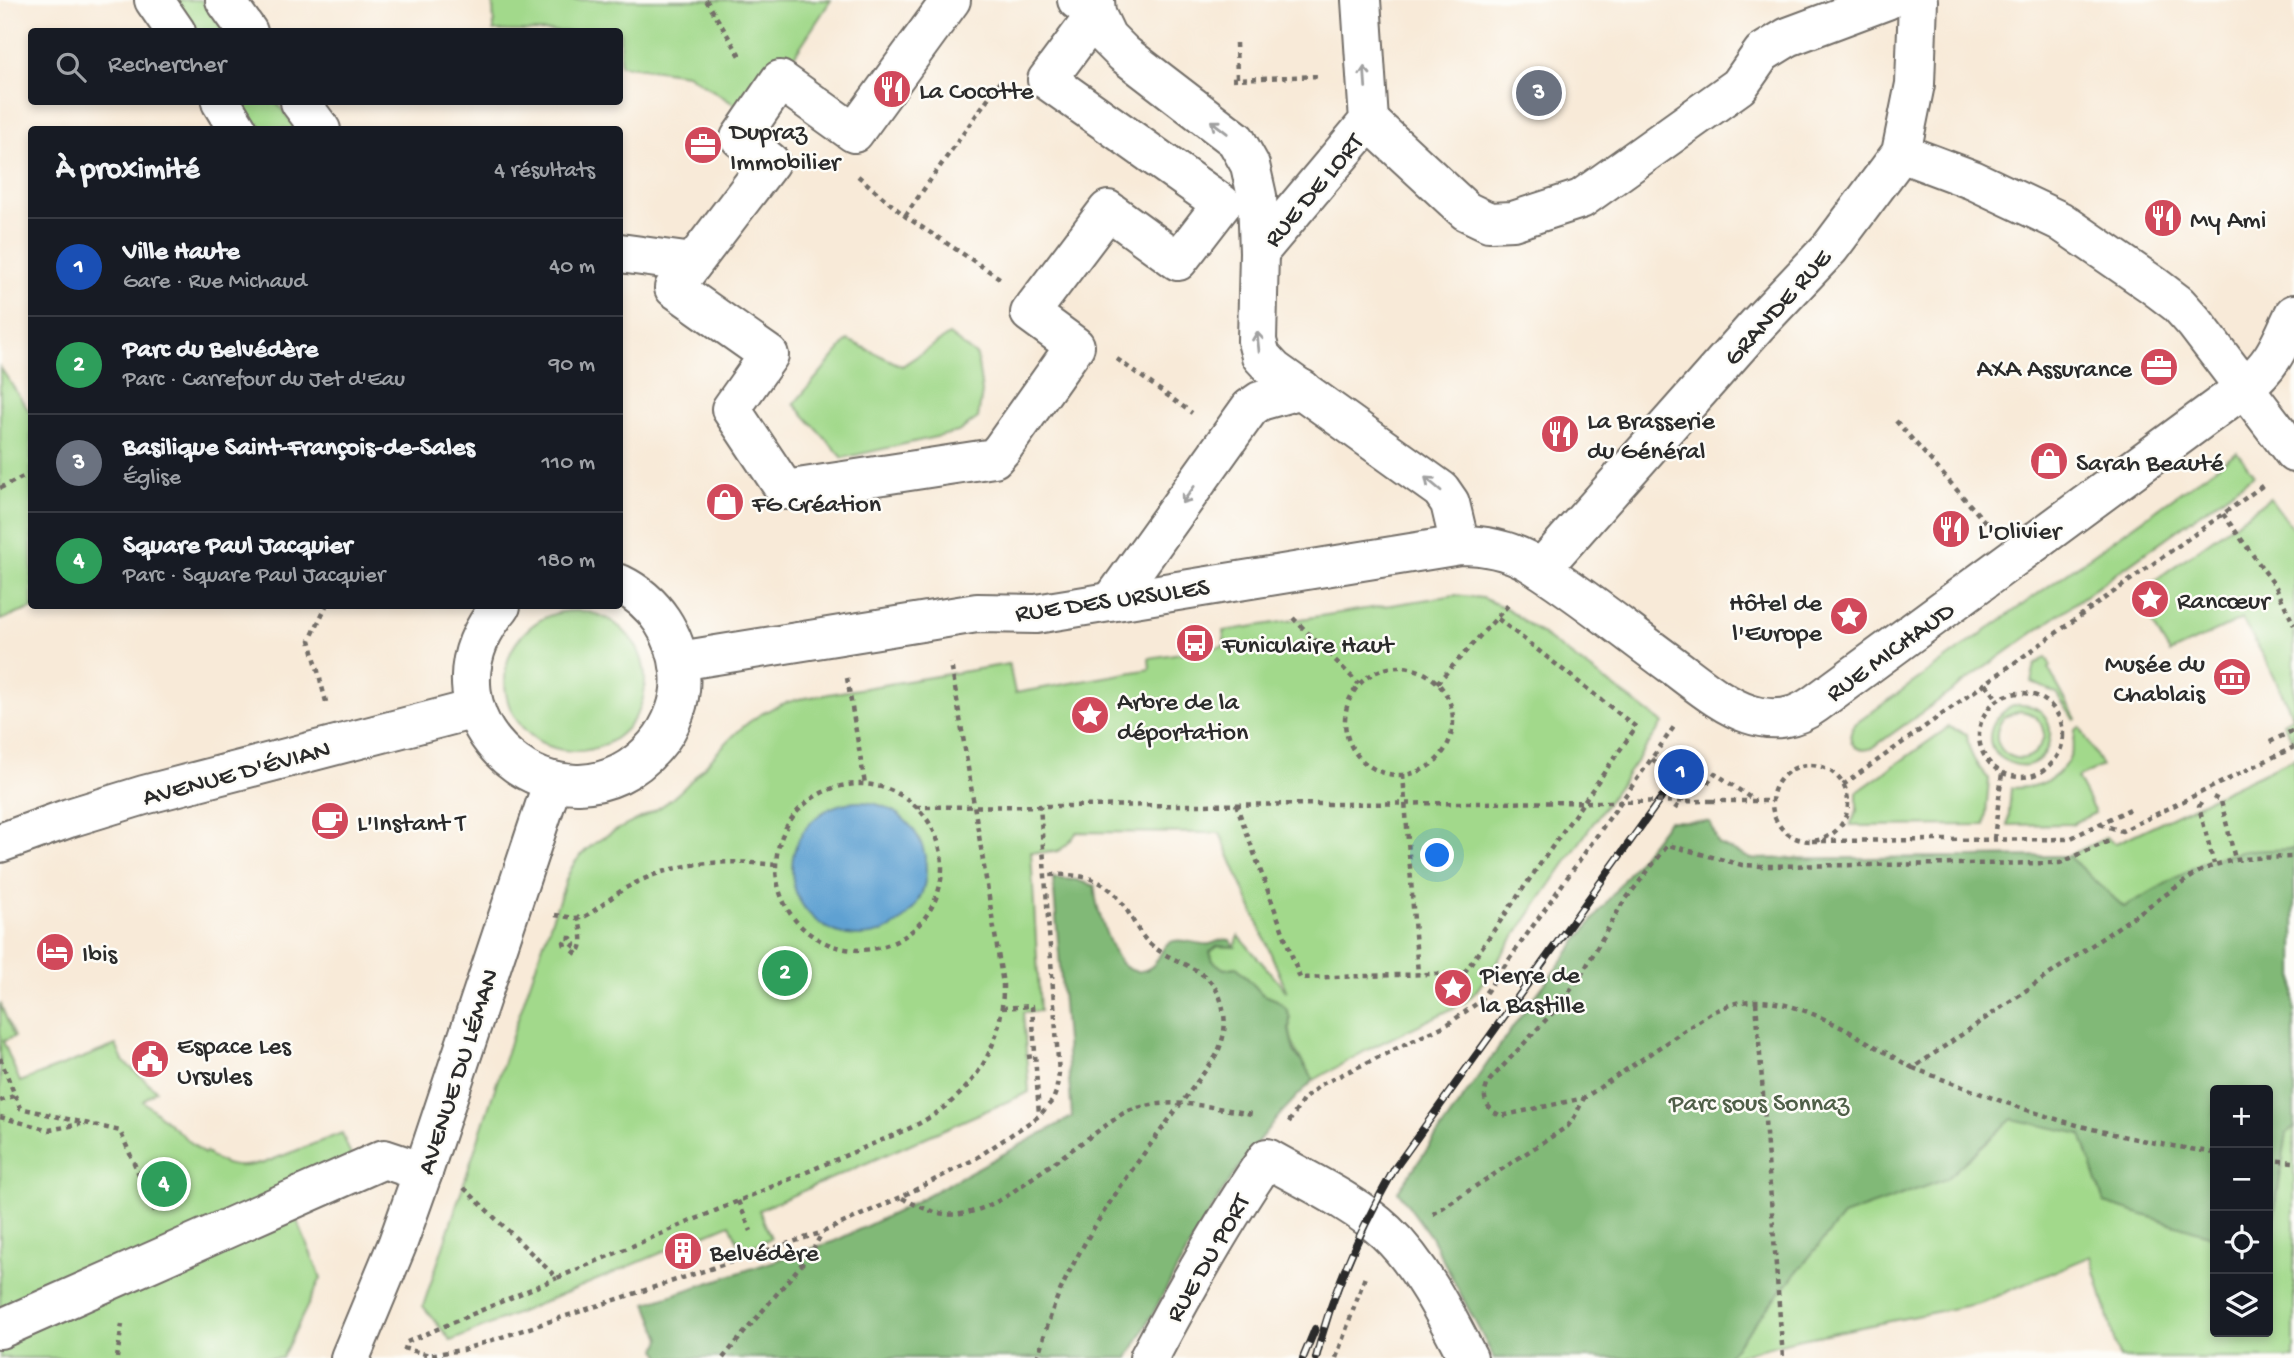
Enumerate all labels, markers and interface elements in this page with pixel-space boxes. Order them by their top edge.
search box [28,28,623,105]
icon: search [52,48,90,86]
text: Rechercher [108,51,226,82]
one-way arrow [1358,66,1371,89]
pin: 3 [1516,67,1562,119]
restaurant icon: La Cocotte [871,68,913,110]
place label: La Cocotte [919,78,1034,109]
place label: Dupraz Immobilier [728,119,843,180]
one-way arrow [1210,120,1229,135]
office icon: Dupraz Immobilier [682,124,724,166]
street label: RUE DE LORT [1259,128,1373,255]
text: À proximité [56,154,200,189]
text: 4 résultats [494,158,595,185]
restaurant icon: My Ami [2142,197,2184,239]
place label: My Ami [2190,207,2266,238]
text: Ville Haute [123,238,240,269]
street label: GRANDE RUE [1719,244,1840,374]
text: 1 [74,254,84,281]
text: 40 m [549,254,595,281]
text: Gare · Rue Michaud [123,269,307,296]
one-way arrow [1252,331,1265,354]
text: Parc du Belvédère [123,336,318,367]
office icon: AXA Assurance [2138,346,2180,388]
text: 2 [73,352,85,379]
text: 90 m [549,352,595,379]
place label: AXA Assurance [1976,356,2133,387]
text: Parc · Carrefour du Jet d'Eau [123,367,405,394]
place label: La Brasserie du Général [1587,408,1715,469]
restaurant icon: La Brasserie du Général [1539,413,1581,455]
text: Basilique Saint-François-de-Sales [123,434,475,465]
shop icon: Sarah Beauté [2028,440,2070,482]
text: 3 [73,450,85,477]
text: 110 m [542,450,595,477]
place label: Sarah Beauté [2076,450,2224,481]
text: Église [123,465,181,492]
one-way arrow [1425,477,1443,492]
shop icon: FG Création [704,481,746,523]
one-way arrow [1181,485,1195,504]
place label: FG Création [751,491,882,522]
restaurant icon: L'Olivier [1930,508,1972,550]
place label: L'Olivier [1978,518,2064,549]
text: Square Paul Jacquier [123,532,352,563]
text: 4 [74,548,84,575]
text: 180 m [538,548,595,575]
text: Parc · Square Paul Jacquier [123,563,385,590]
street label: RUE DES URSULES [1014,573,1213,631]
place icon: Rancœur [2129,578,2171,620]
place label: Rancœur [2177,588,2272,619]
place label: Hôtel de l'Europe [1729,590,1823,651]
place icon: Hôtel de l'Europe [1828,595,1870,637]
street label: RUE MICHAUD [1821,597,1962,711]
bus stop icon: Funiculaire Haut [1174,622,1216,664]
place label: Funiculaire Haut [1221,632,1396,663]
place label: Musée du Chablais [2105,651,2206,712]
museum icon: Musée du Chablais [2211,656,2253,698]
place label: Arbre de la déportation [1117,689,1249,750]
place icon: Arbre de la déportation [1069,694,1111,736]
street label: AVENUE D'ÉVIAN [140,735,334,815]
pin: 1 [1658,746,1704,798]
cafe icon: L'Instant T [309,800,351,842]
place label: L'Instant T [357,810,466,841]
your location [1420,838,1454,872]
hotel icon: Ibis [34,931,76,973]
place label: Ibis [82,941,119,972]
pin: 2 [762,947,808,999]
place label: Pierre de la Bastille [1479,962,1585,1023]
street label: AVENUE DU LÉMAN [412,966,508,1179]
place icon: Pierre de la Bastille [1432,967,1474,1009]
place label: Espace Les Ursules [177,1033,292,1094]
public building icon: Espace Les Ursules [129,1038,171,1080]
map controls [2210,1085,2273,1337]
button: + [2210,1085,2273,1148]
park label: Parc sous Sonnaz [1668,1090,1851,1121]
button: − [2210,1148,2273,1211]
pin: 4 [141,1158,187,1210]
street label: RUE DU PORT [1161,1189,1259,1329]
button: locate [2210,1211,2273,1274]
building icon: Belvédère [662,1230,704,1272]
place label: Belvédère [709,1240,819,1271]
button: layers [2210,1274,2273,1337]

